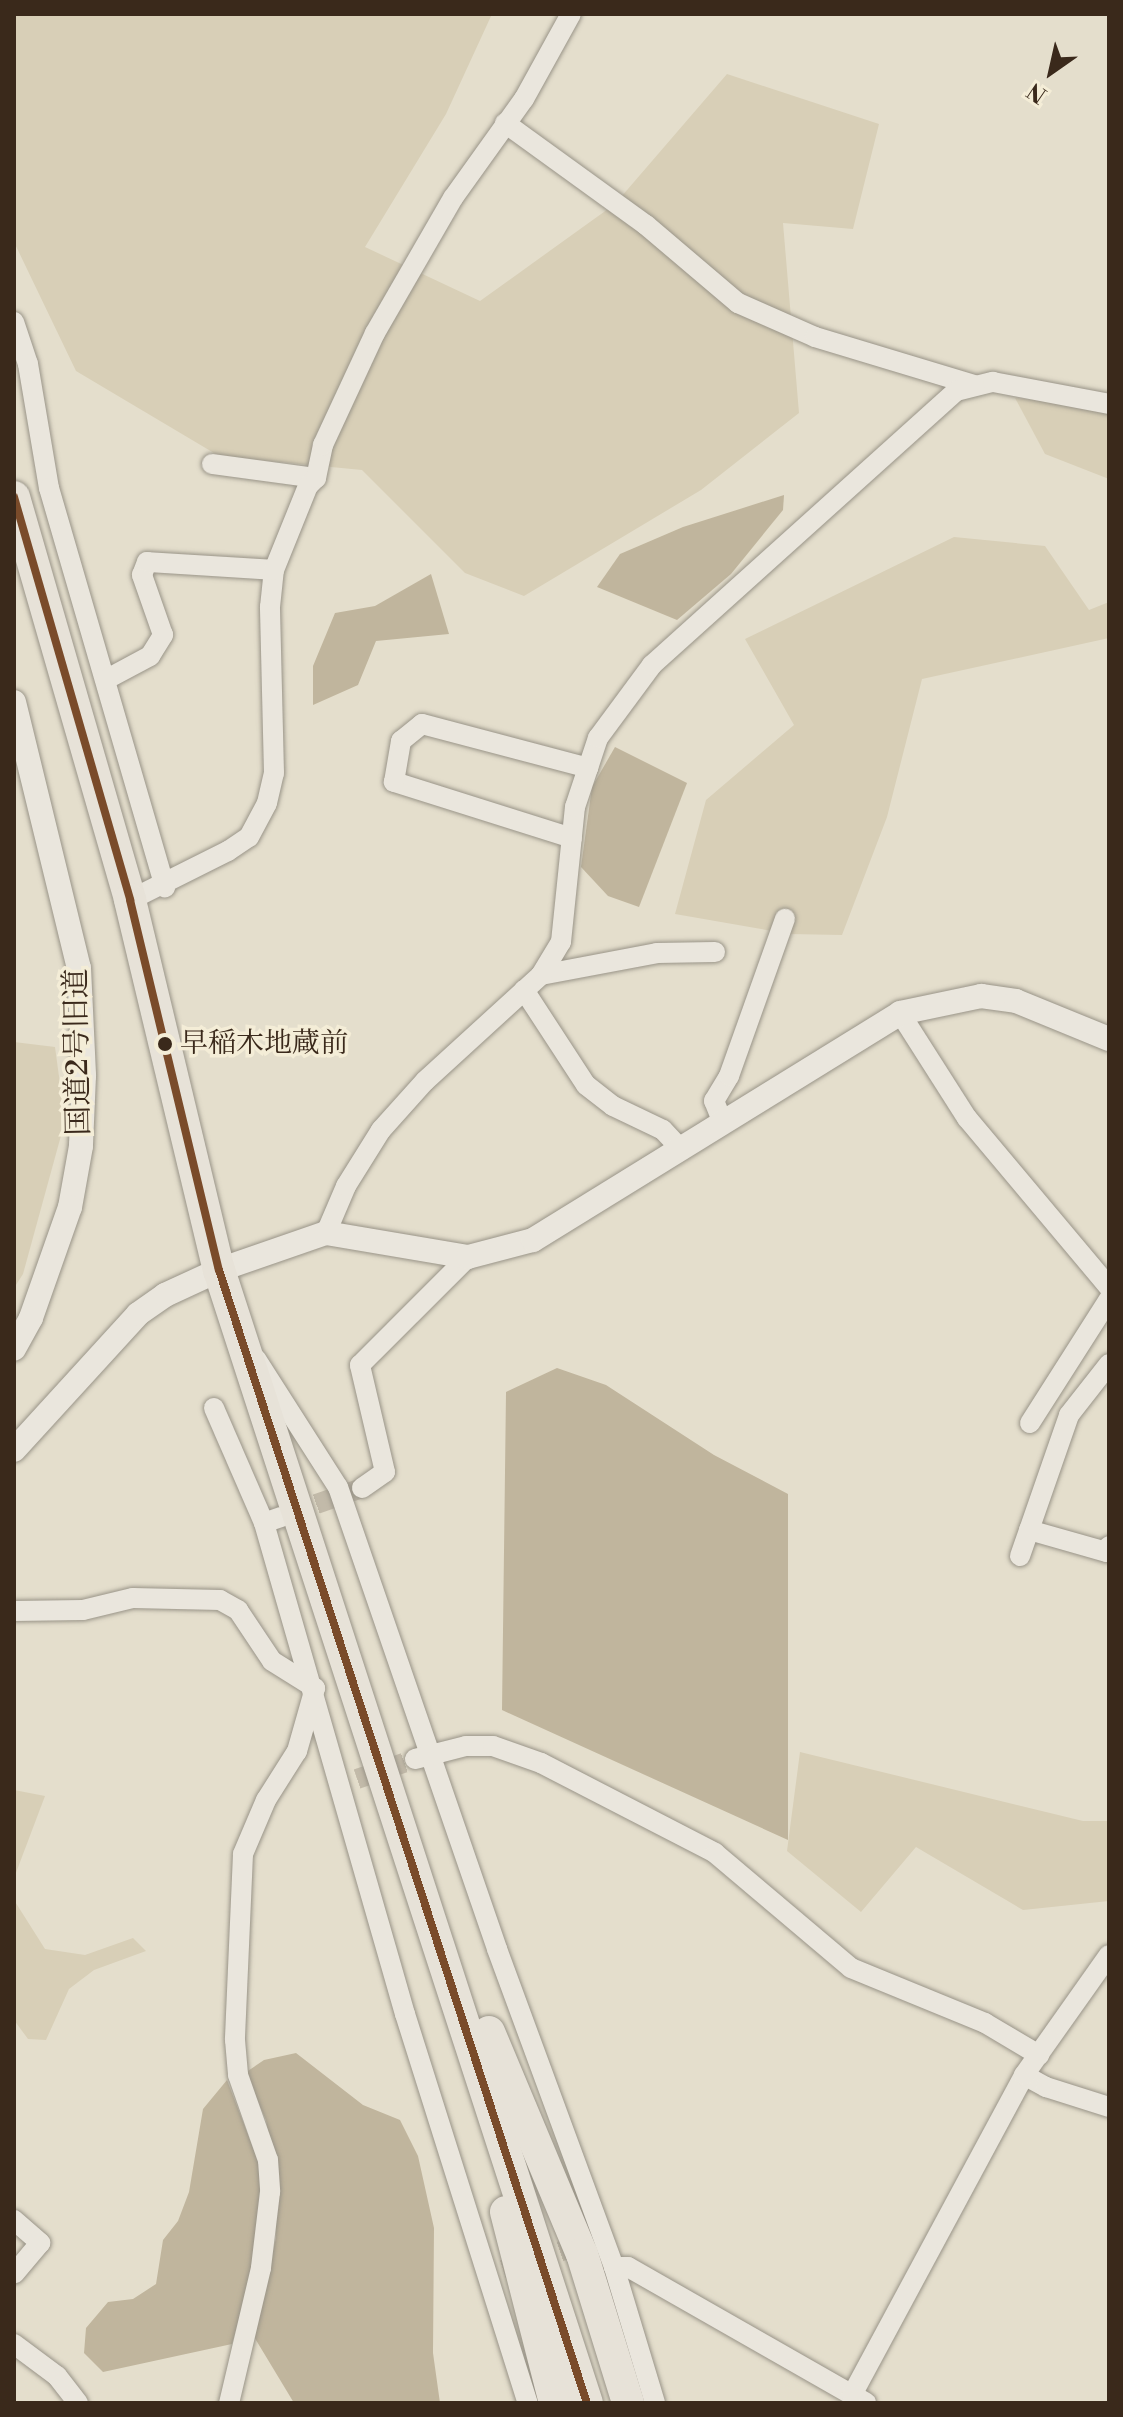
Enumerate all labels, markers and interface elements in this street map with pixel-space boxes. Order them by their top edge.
north arrow [1011,32,1091,112]
text: N [1023,76,1052,108]
street label: 国道2号旧道 [59,968,97,1136]
place label: 早稲木地蔵前 [180,1027,348,1061]
marker: 早稲木地蔵前 [157,1036,173,1052]

